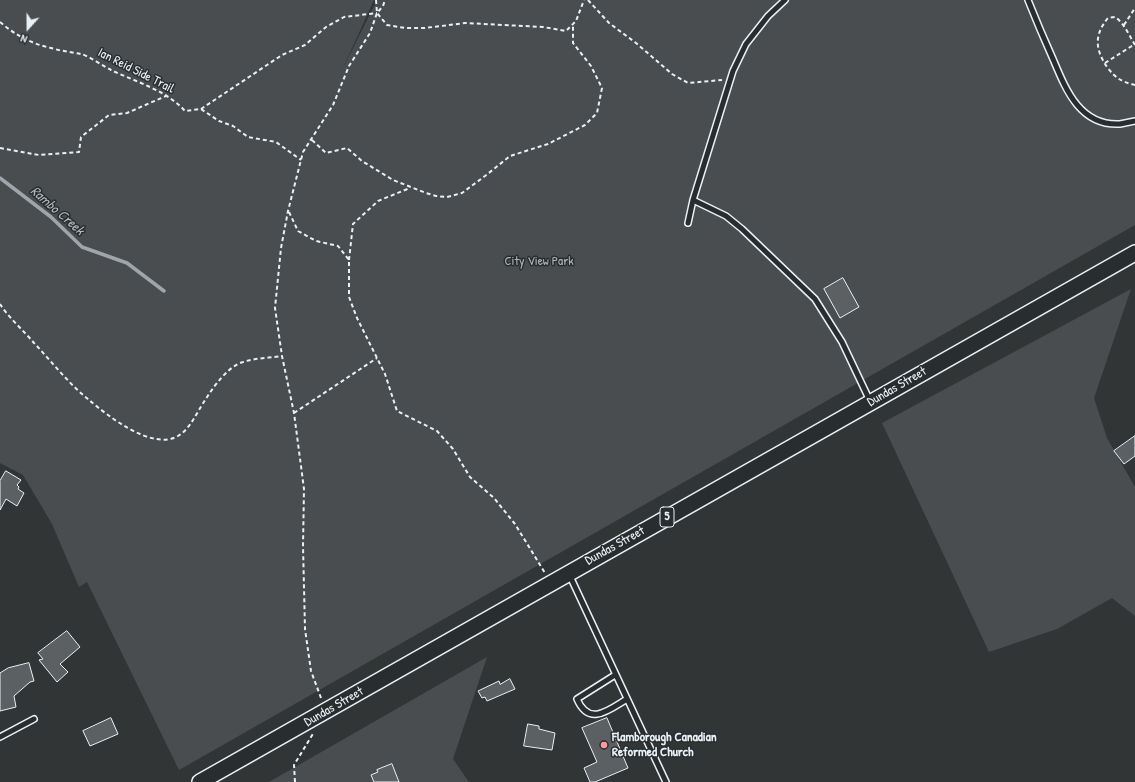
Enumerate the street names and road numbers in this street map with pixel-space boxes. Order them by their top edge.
street label: Ian Reid Side Trail [95,45,177,97]
street label: Dundas Street [865,364,929,410]
road number: 5 [660,507,674,527]
street label: Dundas Street [582,523,648,569]
street label: Dundas Street [302,684,366,730]

